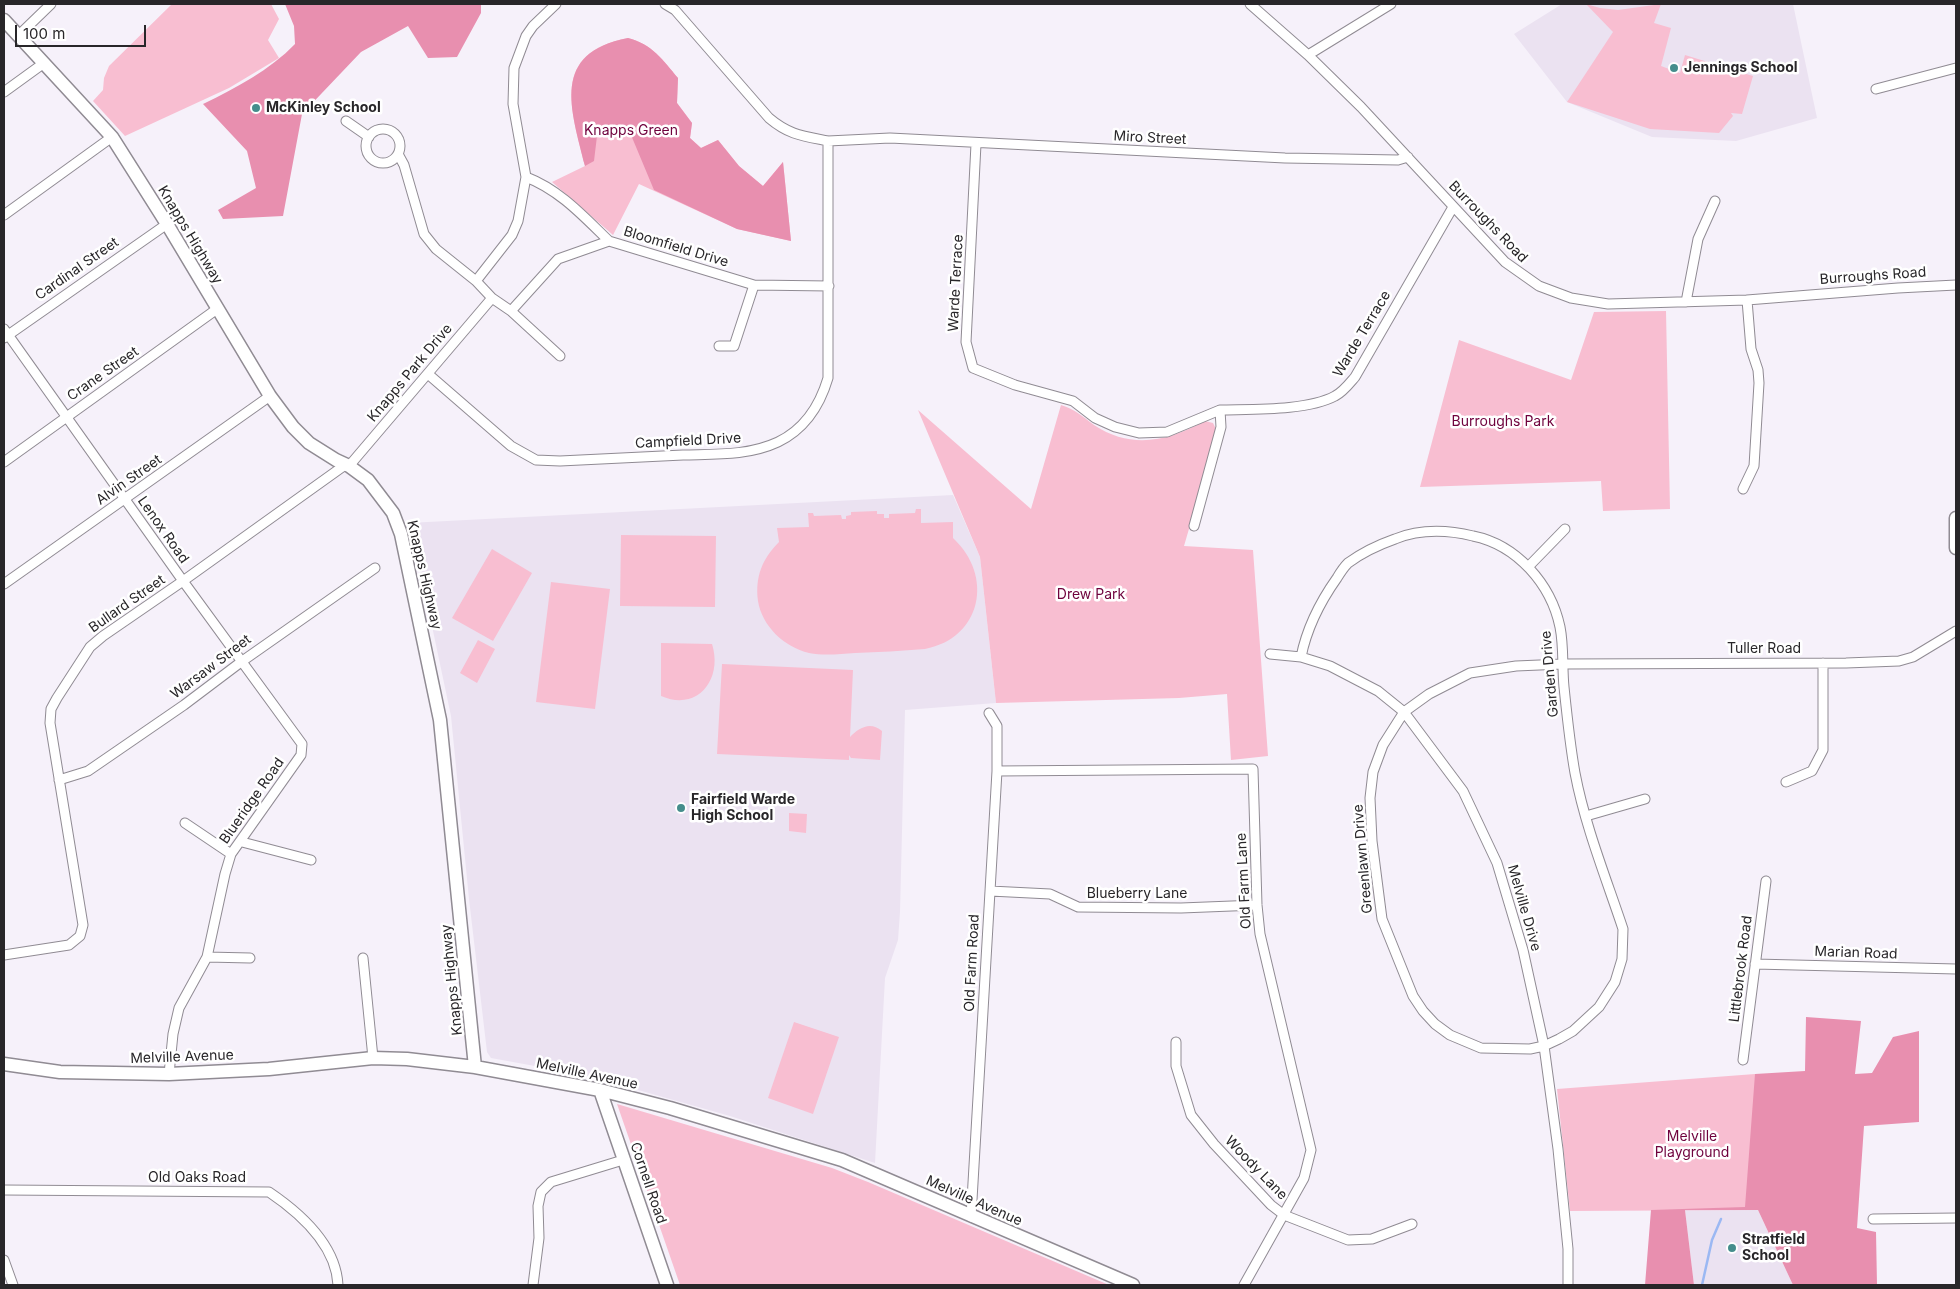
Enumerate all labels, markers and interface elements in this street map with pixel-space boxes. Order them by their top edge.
scale bar [18,15,149,47]
text: 100 m [23,24,65,43]
place label: Jennings School [1684,60,1798,76]
marker: Jennings School [1668,62,1680,74]
place label: McKinley School [266,100,381,116]
marker: McKinley School [250,102,262,114]
park label: Knapps Green [584,123,678,139]
street label: Miro Street [1113,128,1187,148]
street label: Burroughs Road [1445,178,1531,266]
street label: Knapps Highway [154,183,226,287]
street label: Bloomfield Drive [621,223,731,271]
street label: Cardinal Street [32,234,122,304]
street label: Warde Terrace [945,234,967,332]
street label: Burroughs Road [1819,264,1927,288]
street label: Warde Terrace [1330,288,1394,380]
street label: Knapps Park Drive [364,321,456,425]
street label: Crane Street [64,343,142,405]
park label: Burroughs Park [1452,414,1554,430]
street label: Campfield Drive [634,430,742,452]
street label: Alvin Street [93,451,165,509]
street label: Lenox Road [134,493,192,567]
street label: Knapps Highway [403,519,445,631]
street label: Bullard Street [86,572,168,636]
park label: Drew Park [1057,587,1125,603]
street label: Garden Drive [1538,630,1562,718]
street label: Warsaw Street [167,631,255,703]
street label: Tuller Road [1727,641,1801,657]
street label: Blueridge Road [216,755,288,847]
place label: Fairfield Warde High School [691,792,795,824]
marker: Fairfield Warde High School [675,802,687,814]
street label: Greenlawn Drive [1350,804,1376,914]
street label: Old Farm Lane [1233,832,1255,930]
street label: Melville Drive [1504,863,1544,953]
street label: Blueberry Lane [1087,886,1187,902]
street label: Old Farm Road [961,914,983,1012]
street label: Littlebrook Road [1726,915,1756,1023]
street label: Knapps Highway [438,924,466,1036]
street label: Marian Road [1814,943,1898,963]
street label: Melville Avenue [130,1047,234,1067]
street label: Melville Avenue [535,1055,639,1093]
park label: Melville Playground [1655,1129,1729,1162]
street label: Woody Lane [1221,1132,1291,1204]
street label: Cornell Road [626,1140,670,1226]
street label: Old Oaks Road [148,1170,246,1186]
street label: Melville Avenue [923,1172,1025,1230]
place label: Stratfield School [1742,1232,1805,1264]
marker: Stratfield School [1726,1242,1738,1254]

